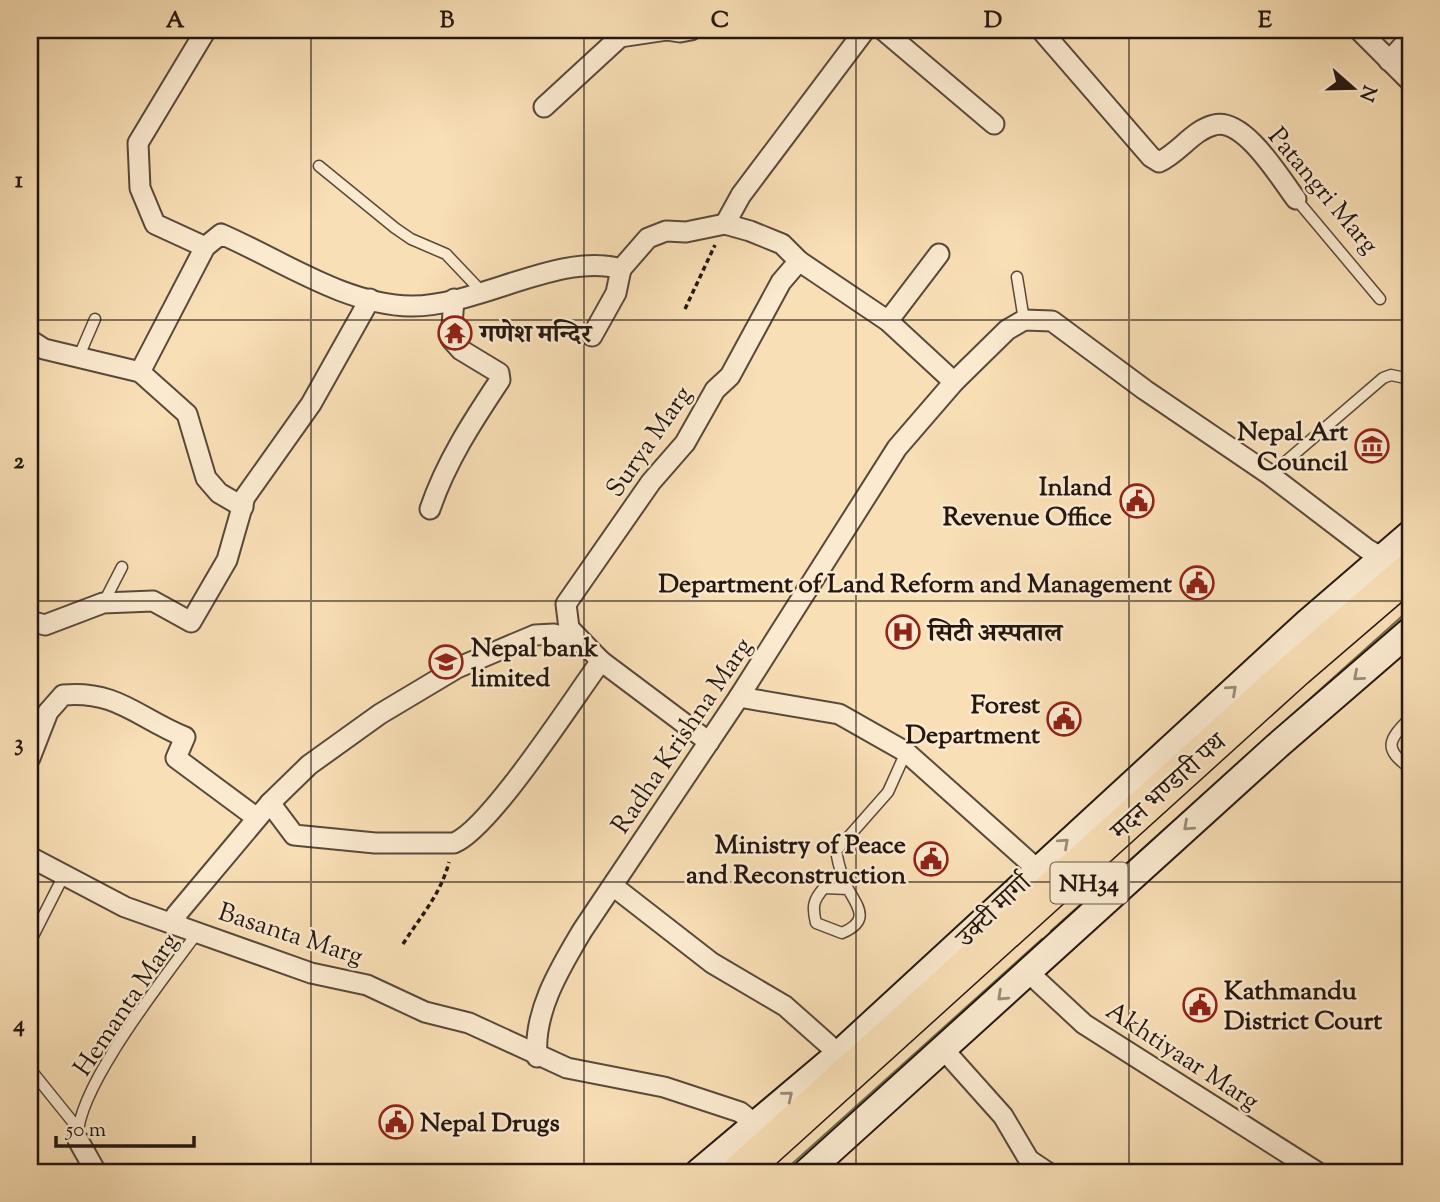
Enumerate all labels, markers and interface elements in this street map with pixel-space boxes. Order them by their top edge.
text: A [166,5,185,38]
text: B [440,5,455,38]
text: C [711,5,729,38]
text: D [984,5,1002,38]
text: E [1258,5,1272,38]
north arrow [1318,52,1388,122]
text: N [1351,81,1382,105]
street label: Patangri Marg [1258,120,1386,263]
text: 1 [15,165,23,198]
temple icon: गणेश मन्दिर [436,314,474,352]
place label: गणेश मन्दिर [478,317,594,354]
street label: Surya Marg [598,379,702,506]
place label: Nepal Art Council [1237,415,1349,482]
museum icon: Nepal Art Council [1353,427,1391,465]
text: 2 [14,446,25,479]
place label: Inland Revenue Office [943,470,1112,537]
public building icon: Inland Revenue Office [1118,482,1156,520]
public building icon: Department of Land Reform and Management [1178,564,1216,602]
place label: Department of Land Reform and Management [659,567,1172,604]
hospital icon: सिटी अस्पताल [884,613,922,651]
place label: सिटी अस्पताल [926,616,1065,653]
place label: Nepal bank limited [471,631,599,698]
street label: Radha Krishna Marg [604,631,763,842]
school or university icon: Nepal bank limited [427,643,465,681]
one-way arrow [1354,668,1367,680]
one-way arrow [1224,686,1237,699]
place label: Forest Department [906,688,1040,755]
public building icon: Forest Department [1045,700,1083,738]
street label: मदन भण्डारी पथ [1102,725,1237,851]
text: 3 [14,728,24,761]
one-way arrow [1183,818,1196,831]
place label: Ministry of Peace and Reconstruction [686,828,907,895]
one-way arrow [1056,839,1069,852]
public building icon: Ministry of Peace and Reconstruction [912,840,950,878]
road number: NH34 [1050,862,1128,903]
street label: उक्टी मार्गा [947,865,1042,958]
street label: Basanta Marg [213,895,367,976]
street label: Hemanta Marg [65,926,189,1084]
place label: Kathmandu District Court [1224,974,1382,1041]
public building icon: Kathmandu District Court [1181,986,1219,1024]
one-way arrow [997,988,1010,1001]
street label: Akhtiyaar Marg [1098,994,1266,1121]
text: 4 [12,1009,25,1042]
one-way arrow [780,1092,793,1104]
public building icon: Nepal Drugs [377,1103,415,1141]
scale bar [56,1104,194,1148]
place label: Nepal Drugs [420,1106,560,1143]
text: 50 m [65,1116,106,1146]

